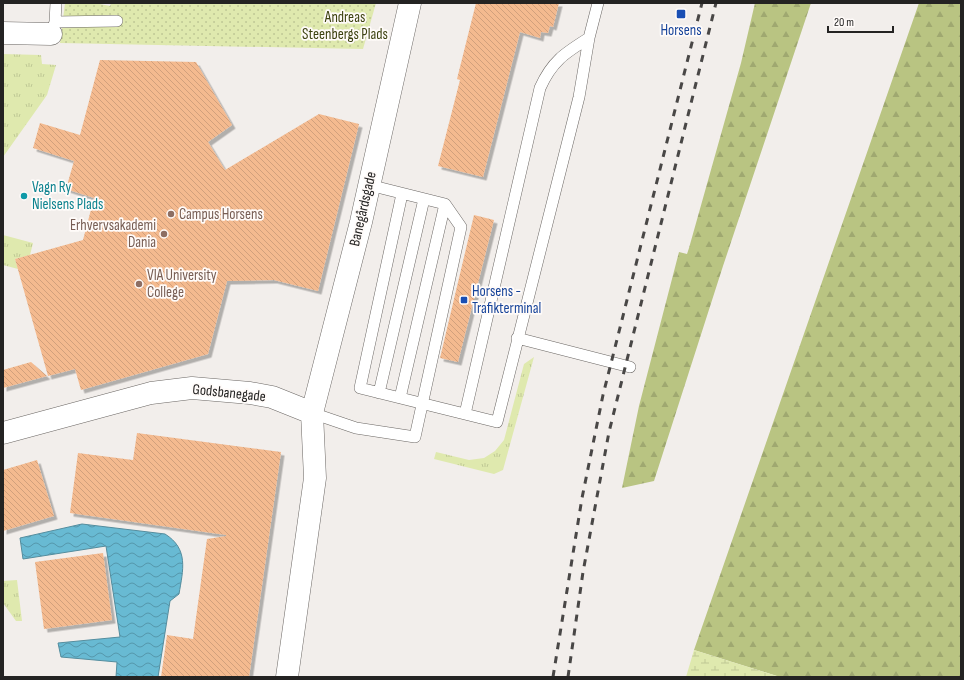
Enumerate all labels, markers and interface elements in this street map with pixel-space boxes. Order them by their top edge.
park label: Andreas Steenbergs Plads [302,8,388,44]
marker: Horsens [675,8,687,20]
scale bar [828,8,893,34]
text: 20 m [834,15,854,30]
place label: Horsens [660,21,702,40]
street label: Banegårdsgade [345,170,381,248]
place label: Vagn Ry Nielsens Plads [32,178,103,214]
marker: Vagn Ry Nielsens Plads [19,191,29,201]
place label: Campus Horsens [179,205,263,224]
marker: Campus Horsens [166,209,176,219]
place label: Erhvervsakademi Dania [70,216,156,252]
marker: Erhvervsakademi Dania [159,229,169,239]
place label: VIA University College [147,266,217,302]
marker: VIA University College [134,279,144,289]
place label: Horsens - Trafikterminal [472,282,541,318]
marker: Horsens - Trafikterminal [459,295,469,305]
street label: Godsbanegade [191,380,267,406]

